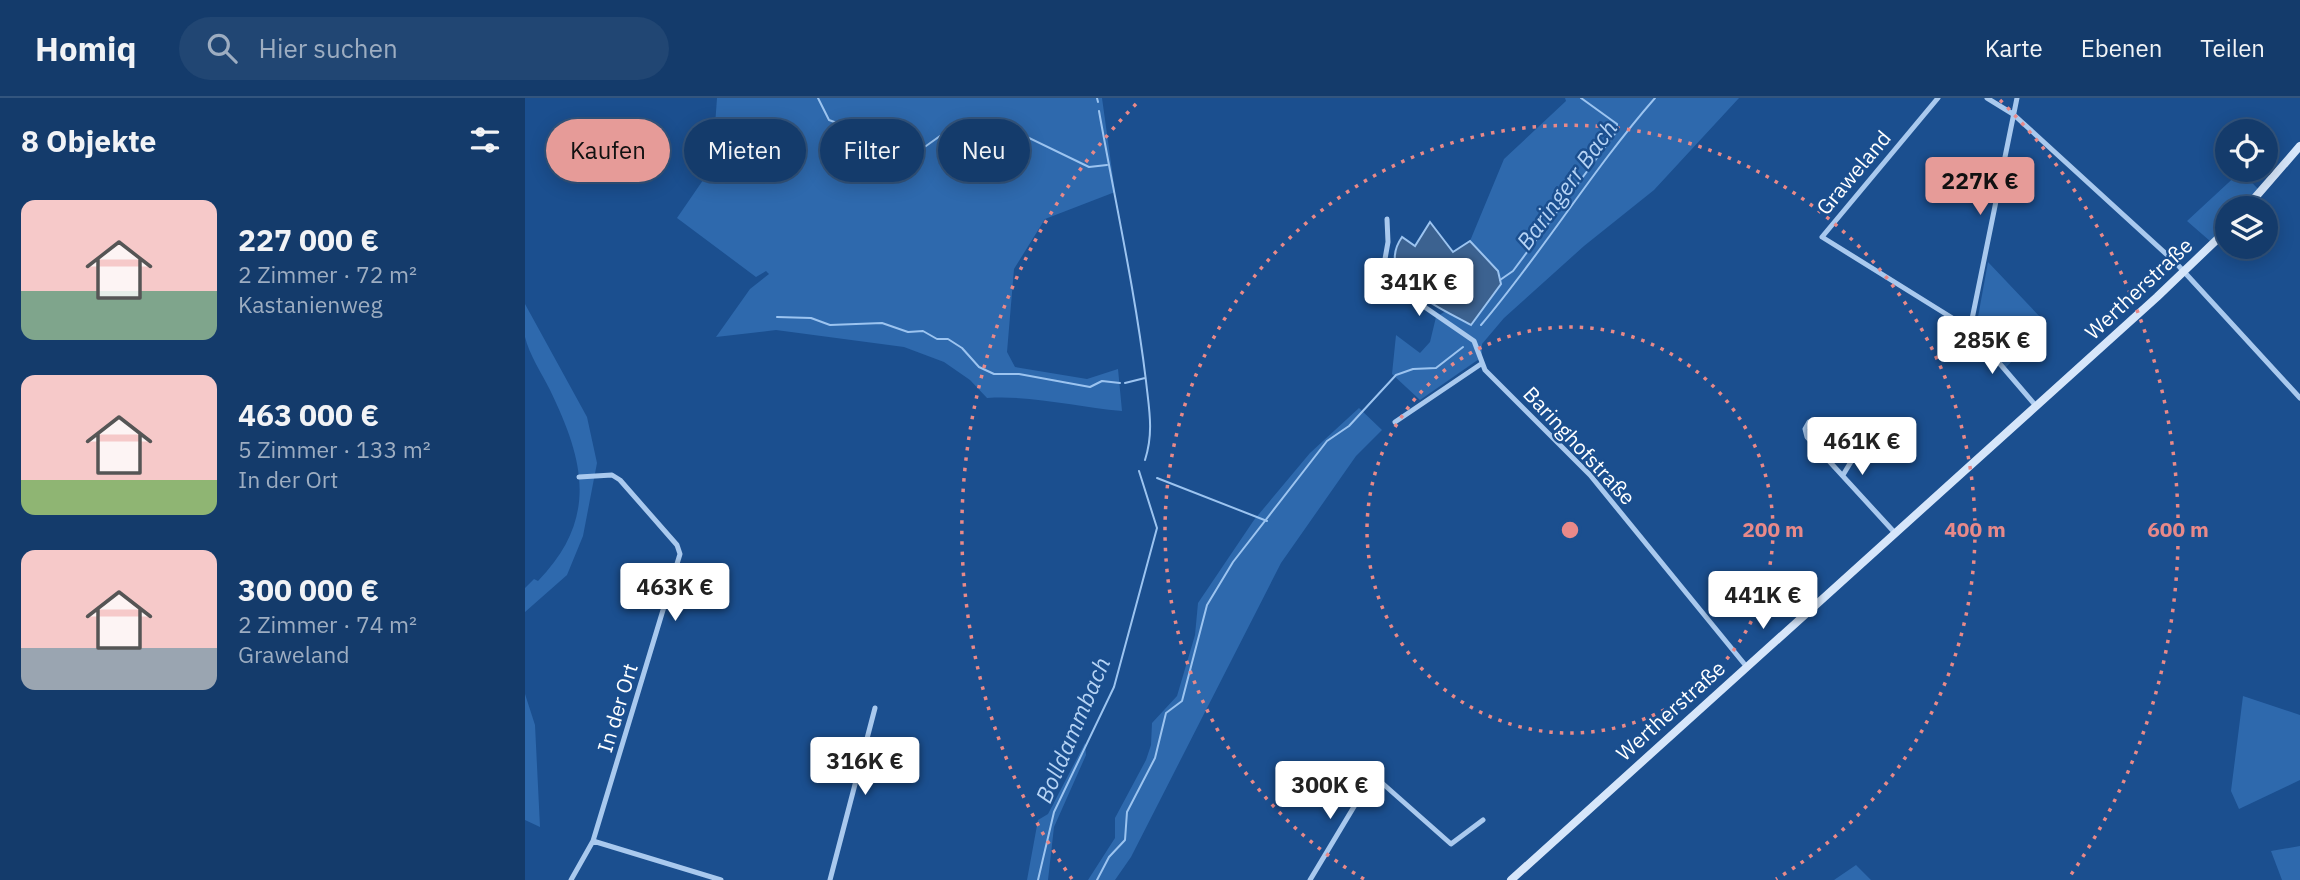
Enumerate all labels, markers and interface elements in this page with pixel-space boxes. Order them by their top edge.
search box [179,17,669,80]
text: Homiq [35,27,137,70]
icon: search [203,29,241,67]
text: Hier suchen [259,31,398,65]
text: Karte [1985,32,2043,64]
text: Ebenen [2081,32,2162,64]
text: Teilen [2200,32,2265,64]
water label: Baringerr Bach [1509,114,1623,255]
chip: Kaufen [546,119,670,182]
chip: Mieten [684,119,806,182]
chip: Filter [820,119,924,182]
chip: Neu [938,119,1030,182]
map controls [2215,119,2278,259]
button: locate [2215,119,2278,182]
text: 8 Objekte [21,121,156,160]
icon: filters [466,121,504,159]
street label: Graweland [1810,124,1897,220]
pin: 227K € [1923,158,2037,217]
text: 227K € [1941,165,2019,195]
button: layers [2215,196,2278,259]
text: 227 000 € [238,220,379,259]
icon: home [77,228,161,312]
street label: Wertherstraße [2078,231,2198,345]
pin: 341K € [1362,258,1476,318]
text: 2 Zimmer · 72 m² [238,259,417,289]
text: 341K € [1380,266,1458,296]
text: Kastanienweg [238,289,383,319]
pin: 285K € [1935,316,2049,376]
text: 285K € [1953,324,2031,354]
street label: Baringhofstraße [1517,380,1642,511]
text: 463 000 € [238,395,379,434]
icon: home [77,403,161,487]
pin: 461K € [1805,418,1919,477]
text: 461K € [1823,425,1901,455]
text: 5 Zimmer · 133 m² [238,434,431,464]
text: In der Ort [238,464,338,494]
text: 200 m [1742,515,1804,543]
text: 400 m [1944,515,2006,543]
text: 600 m [2147,515,2209,543]
centre of rings [1558,518,1582,542]
pin: 463K € [618,564,732,623]
text: 300 000 € [238,570,379,609]
text: 463K € [636,571,714,601]
pin: 441K € [1706,572,1820,631]
icon: home [77,578,161,662]
text: 441K € [1724,579,1802,609]
text: 2 Zimmer · 74 m² [238,609,417,639]
text: Graweland [238,639,350,669]
water label: Bolldammbach [1028,652,1116,807]
street label: Wertherstraße [1610,654,1731,767]
street label: In der Ort [590,660,644,756]
pin: 316K € [808,738,922,797]
text: 316K € [826,745,904,775]
pin: 300K € [1273,762,1387,821]
text: 300K € [1291,769,1369,799]

